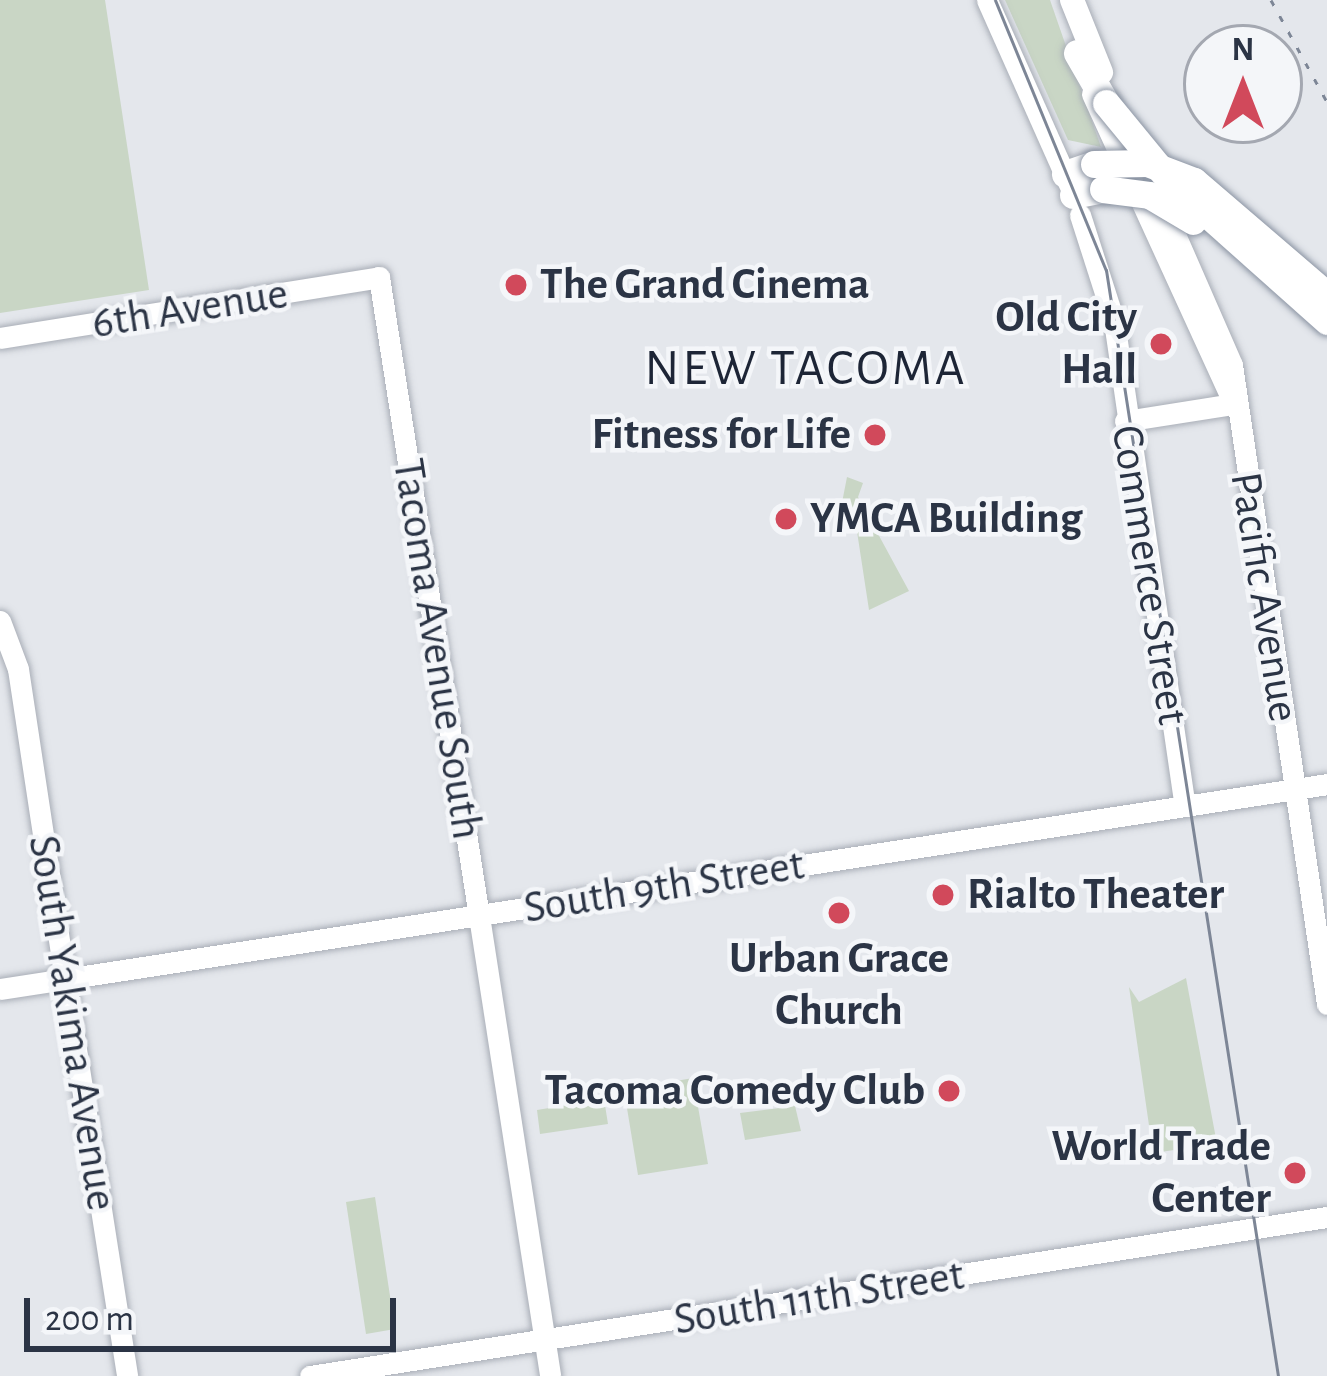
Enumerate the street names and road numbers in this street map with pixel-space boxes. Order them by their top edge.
street label: 6th Avenue [88,267,292,351]
street label: Commerce Street [1099,421,1199,729]
street label: Tacoma Avenue South [380,455,494,843]
street label: Pacific Avenue [1218,468,1310,726]
street label: South Yakima Avenue [16,832,128,1214]
street label: South 9th Street [520,838,808,936]
street label: South 11th Street [670,1248,968,1348]

